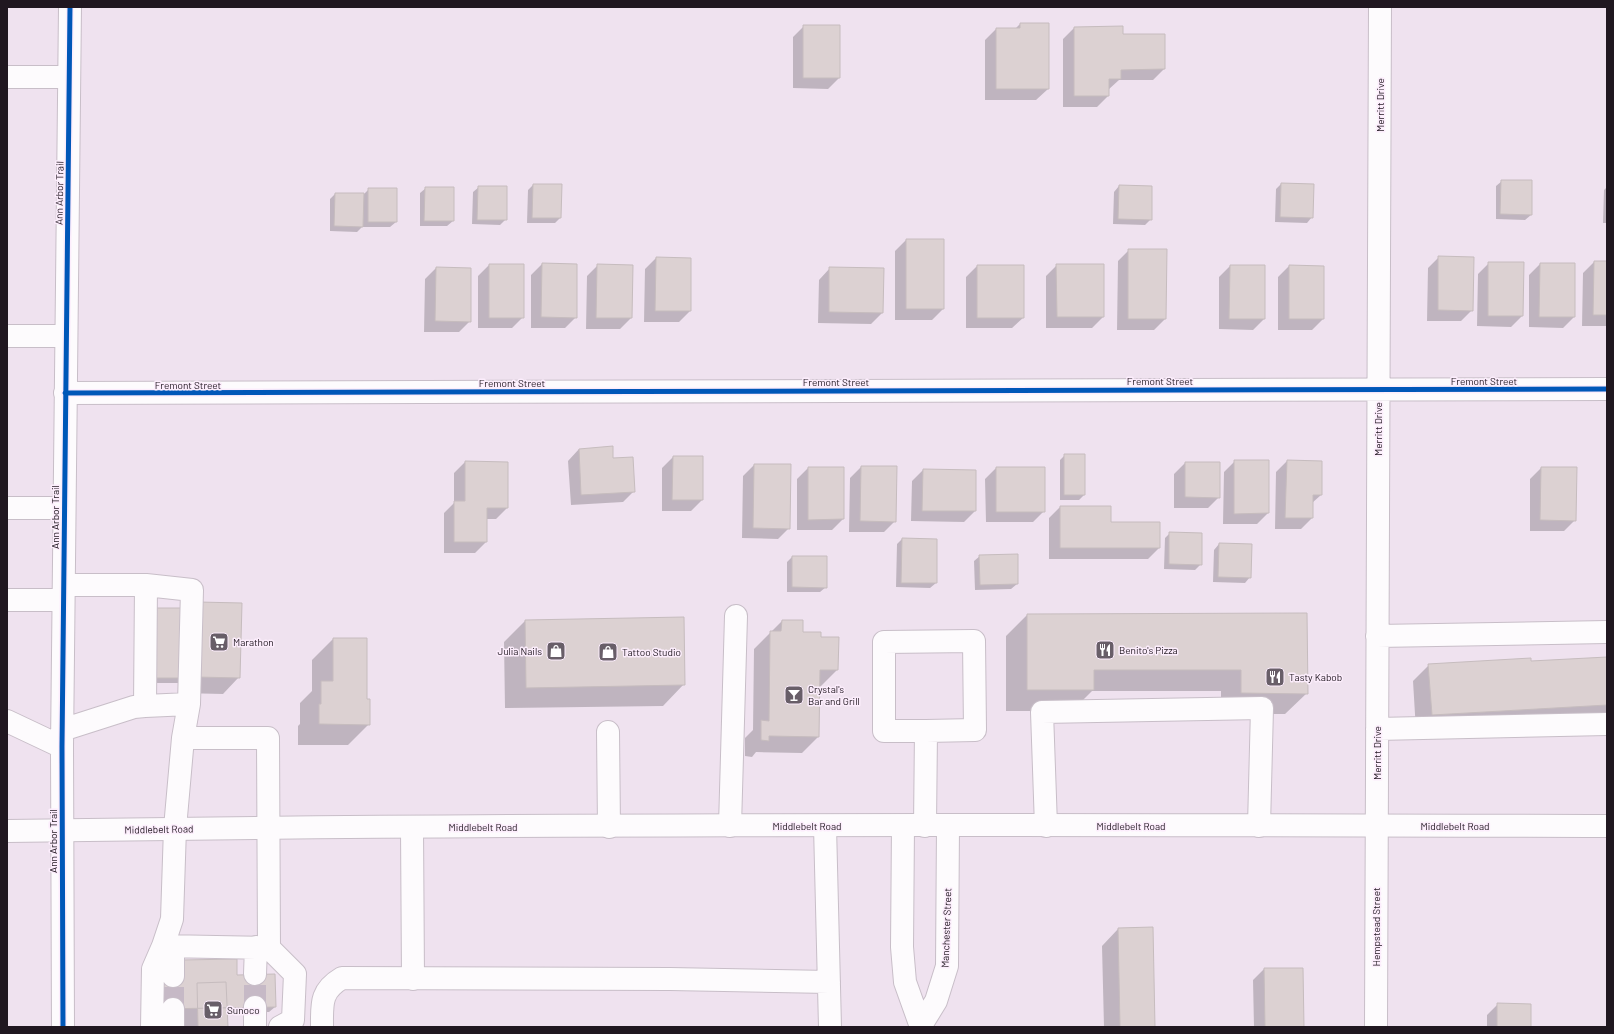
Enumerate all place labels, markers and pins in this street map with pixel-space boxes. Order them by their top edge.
supermarket icon: Marathon [208,631,230,653]
place label: Marathon [233,636,274,648]
restaurant icon: Benito's Pizza [1094,639,1116,661]
shop icon: Julia Nails [545,640,567,662]
shop icon: Tattoo Studio [597,641,619,663]
place label: Benito's Pizza [1119,644,1178,656]
place label: Julia Nails [497,645,542,657]
place label: Tattoo Studio [622,646,681,658]
restaurant icon: Tasty Kabob [1264,666,1286,688]
place label: Tasty Kabob [1289,671,1342,683]
place label: Crystal's Bar and Grill [808,683,860,707]
bar icon: Crystal's Bar and Grill [783,684,805,706]
supermarket icon: Sunoco [202,999,224,1021]
place label: Sunoco [227,1004,260,1016]

